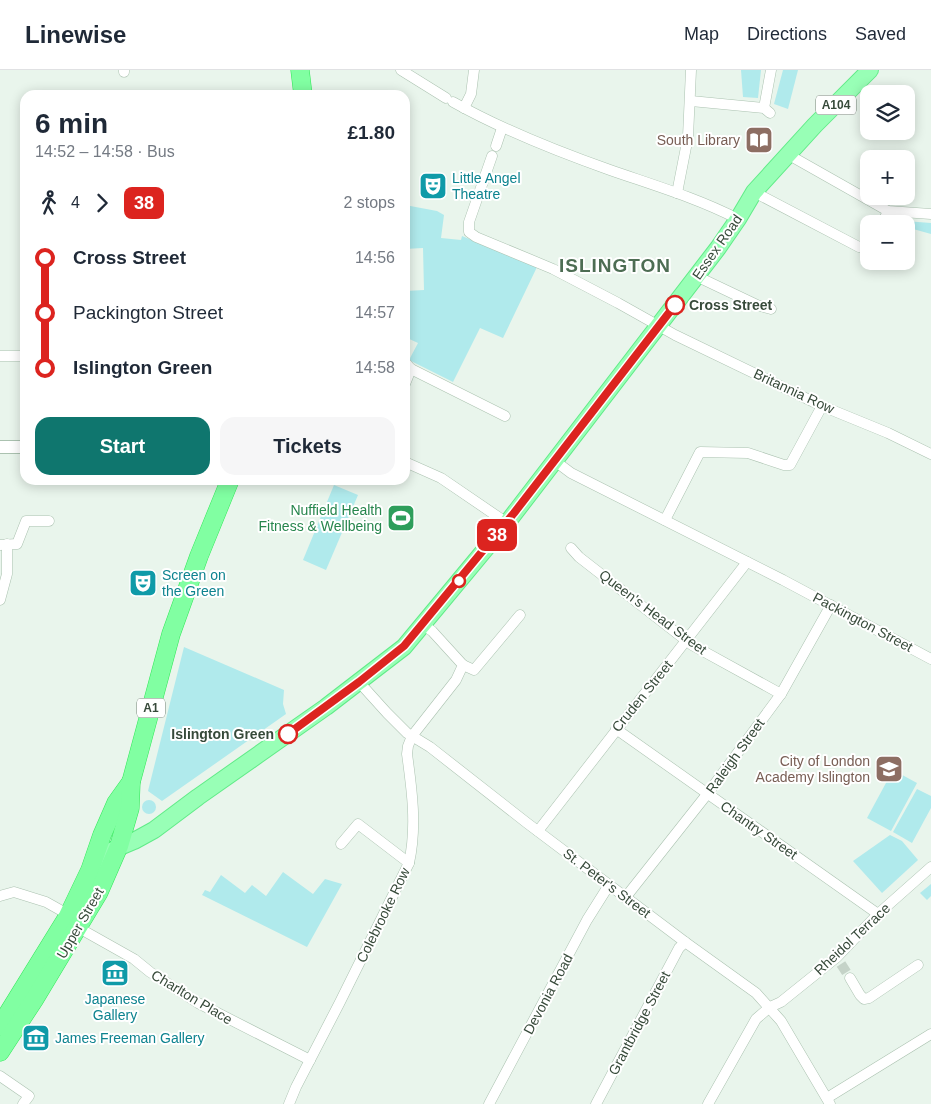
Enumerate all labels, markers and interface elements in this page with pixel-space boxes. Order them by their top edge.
text: Linewise [25,21,126,48]
text: Map [684,24,719,44]
text: Directions [747,24,827,44]
text: Saved [855,24,906,44]
map controls [860,85,915,270]
button: layers [860,85,915,140]
road number: A104 [816,96,856,114]
text: 6 min [35,108,108,139]
text: £1.80 [347,122,395,143]
library icon: South Library [744,125,774,155]
place label: South Library [657,132,740,148]
text: 14:52 – 14:58 · Bus [35,143,175,160]
button: + [860,150,915,205]
place label: Little Angel Theatre [452,170,521,202]
theatre icon: Little Angel Theatre [418,171,448,201]
icon: walk [35,189,63,217]
icon: forward [88,189,116,217]
text: 38 [134,193,154,213]
text: 4 [71,194,80,211]
text: 2 stops [343,194,395,211]
street label: Essex Road [689,211,745,283]
button: − [860,215,915,270]
text: Cross Street [73,247,186,268]
text: 14:56 [355,249,395,266]
district label: ISLINGTON [559,255,671,276]
marker: Cross Street [665,295,685,315]
place label: Cross Street [689,297,773,313]
text: Packington Street [73,302,223,323]
text: 14:57 [355,304,395,321]
text: Islington Green [73,357,212,378]
text: 14:58 [355,359,395,376]
street label: Britannia Row [751,365,838,417]
button: Start [35,417,210,475]
button: Tickets [220,417,395,475]
place label: Nuffield Health Fitness & Wellbeing [259,502,382,534]
sports icon: Nuffield Health Fitness & Wellbeing [386,503,416,533]
line badge: 38 [474,519,520,551]
text: 38 [487,525,507,545]
street label: Queen's Head Street [596,566,710,658]
place label: Screen on the Green [162,567,226,599]
theatre icon: Screen on the Green [128,568,158,598]
unlabelled marker [452,574,466,588]
street label: Packington Street [810,589,916,655]
street label: Cruden Street [608,657,676,735]
road number: A1 [137,698,165,718]
street label: Raleigh Street [702,715,768,797]
marker: Islington Green [278,724,298,744]
place label: Islington Green [171,726,274,742]
place label: City of London Academy Islington [756,753,870,785]
school or university icon: City of London Academy Islington [874,754,904,784]
street label: Chantry Street [717,798,801,863]
street label: St. Peter's Street [560,845,654,921]
street label: Colebrooke Row [353,864,413,965]
street label: Upper Street [53,885,107,961]
street label: Rheidol Terrace [811,900,893,978]
street label: Devonia Road [520,951,576,1037]
museum icon: Japanese Gallery [100,958,130,988]
street label: Charlton Place [149,966,236,1028]
street label: Grantbridge Street [605,968,673,1078]
place label: Japanese Gallery [85,991,146,1023]
museum icon: James Freeman Gallery [21,1023,51,1053]
place label: James Freeman Gallery [55,1030,204,1046]

